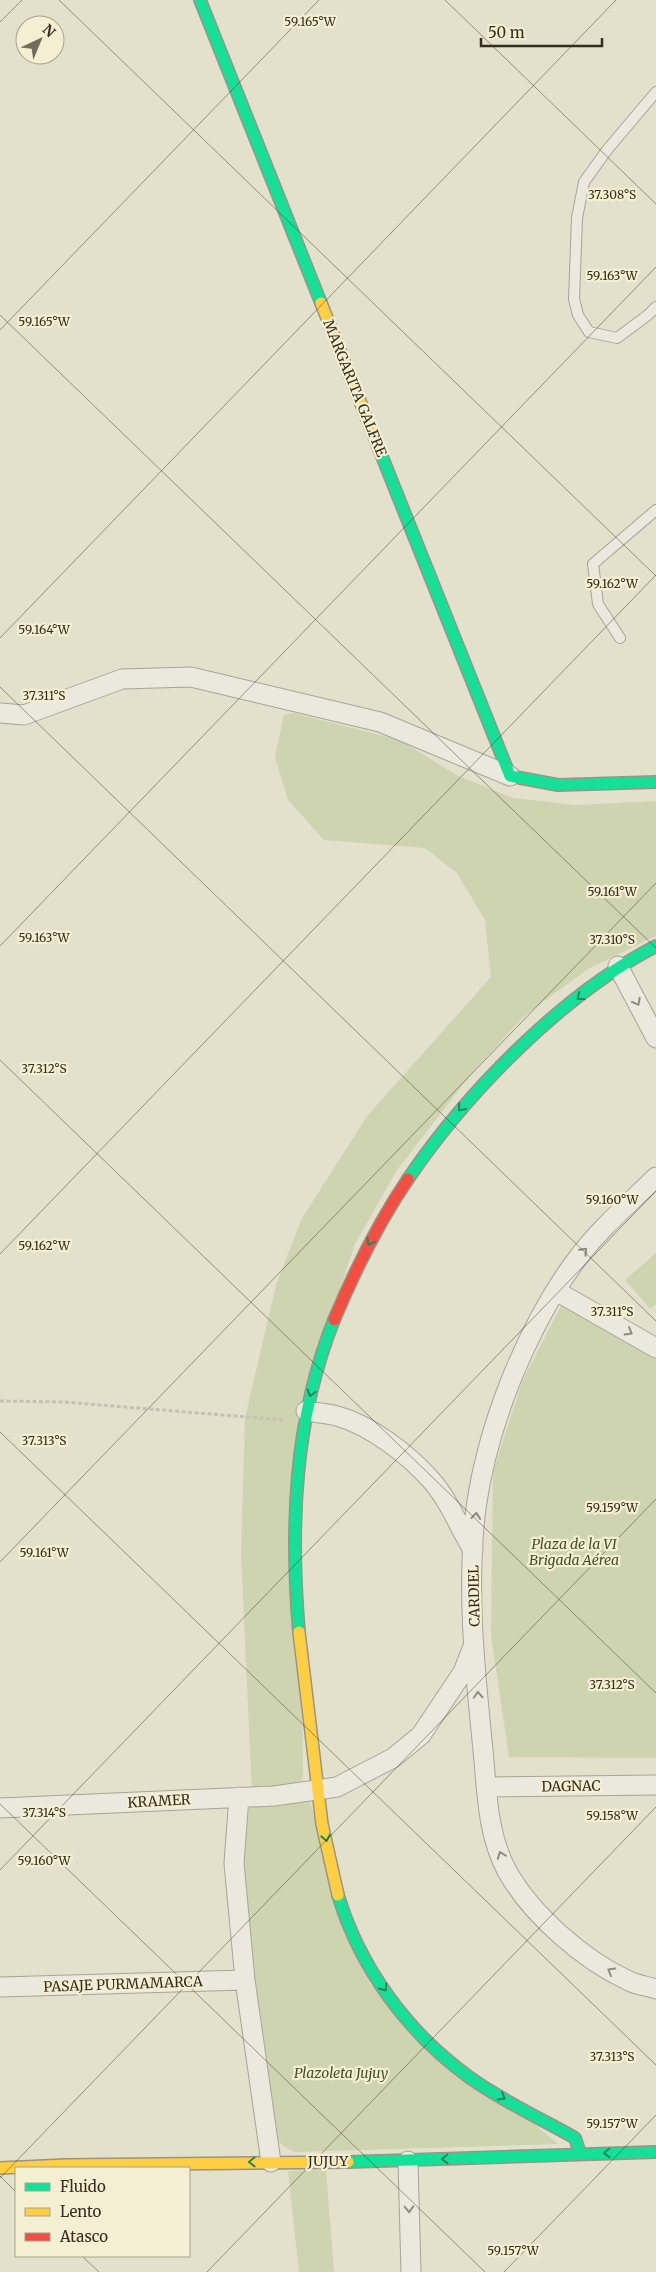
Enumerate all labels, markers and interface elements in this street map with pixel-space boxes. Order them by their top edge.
text: 59.165°W [284,14,337,29]
north arrow [15,15,65,65]
scale bar [481,15,602,47]
text: N [39,20,59,41]
text: 50 m [488,23,525,42]
text: 37.308°S [588,187,636,202]
text: 59.163°W [586,268,639,283]
text: 59.165°W [18,314,71,329]
street label: MARGARITA GALFRE [319,317,391,459]
text: 59.162°W [586,576,639,591]
text: 59.164°W [18,622,71,637]
text: 37.311°S [23,688,65,703]
text: 59.161°W [587,884,638,899]
text: 59.163°W [18,930,71,945]
text: 37.310°S [589,932,635,947]
one-way arrow [576,991,585,1000]
one-way arrow [631,997,641,1006]
text: 37.312°S [21,1061,67,1076]
one-way arrow [458,1102,467,1111]
text: 59.160°W [586,1192,639,1207]
one-way arrow [366,1236,376,1245]
text: 59.162°W [18,1238,71,1253]
one-way arrow [578,1248,587,1257]
text: 37.311°S [591,1304,633,1319]
one-way arrow [623,1326,632,1336]
one-way arrow [307,1388,317,1396]
text: 37.313°S [22,1433,66,1448]
text: 59.159°W [586,1500,639,1515]
one-way arrow [470,1511,481,1519]
park label: Plaza de la VI Brigada Aérea [529,1535,619,1569]
text: 59.161°W [19,1545,70,1560]
street label: CARDIEL [464,1565,484,1627]
text: 37.312°S [589,1677,635,1692]
one-way arrow [472,1691,483,1699]
street label: DAGNAC [541,1776,601,1796]
street label: KRAMER [127,1790,191,1812]
text: 37.314°S [22,1805,66,1820]
text: 59.158°W [586,1808,639,1823]
one-way arrow [320,1834,330,1843]
one-way arrow [497,1851,507,1860]
text: 59.160°W [18,1853,71,1868]
one-way arrow [607,1967,616,1977]
street label: PASAJE PURMAMARCA [43,1972,203,1996]
one-way arrow [378,1982,387,1992]
text: 37.313°S [590,2049,634,2064]
park label: Plazoleta Jujuy [294,2064,388,2082]
one-way arrow [497,2090,506,2100]
text: 59.157°W [586,2116,639,2131]
one-way arrow [603,2147,611,2158]
street label: JUJUY [307,2152,349,2170]
one-way arrow [441,2154,448,2164]
one-way arrow [248,2157,256,2167]
legend [15,2167,190,2257]
text: Fluido [60,2177,106,2196]
text: Lento [60,2202,102,2221]
one-way arrow [404,2206,414,2214]
text: Atasco [59,2227,108,2246]
text: 59.157°W [487,2243,540,2258]

